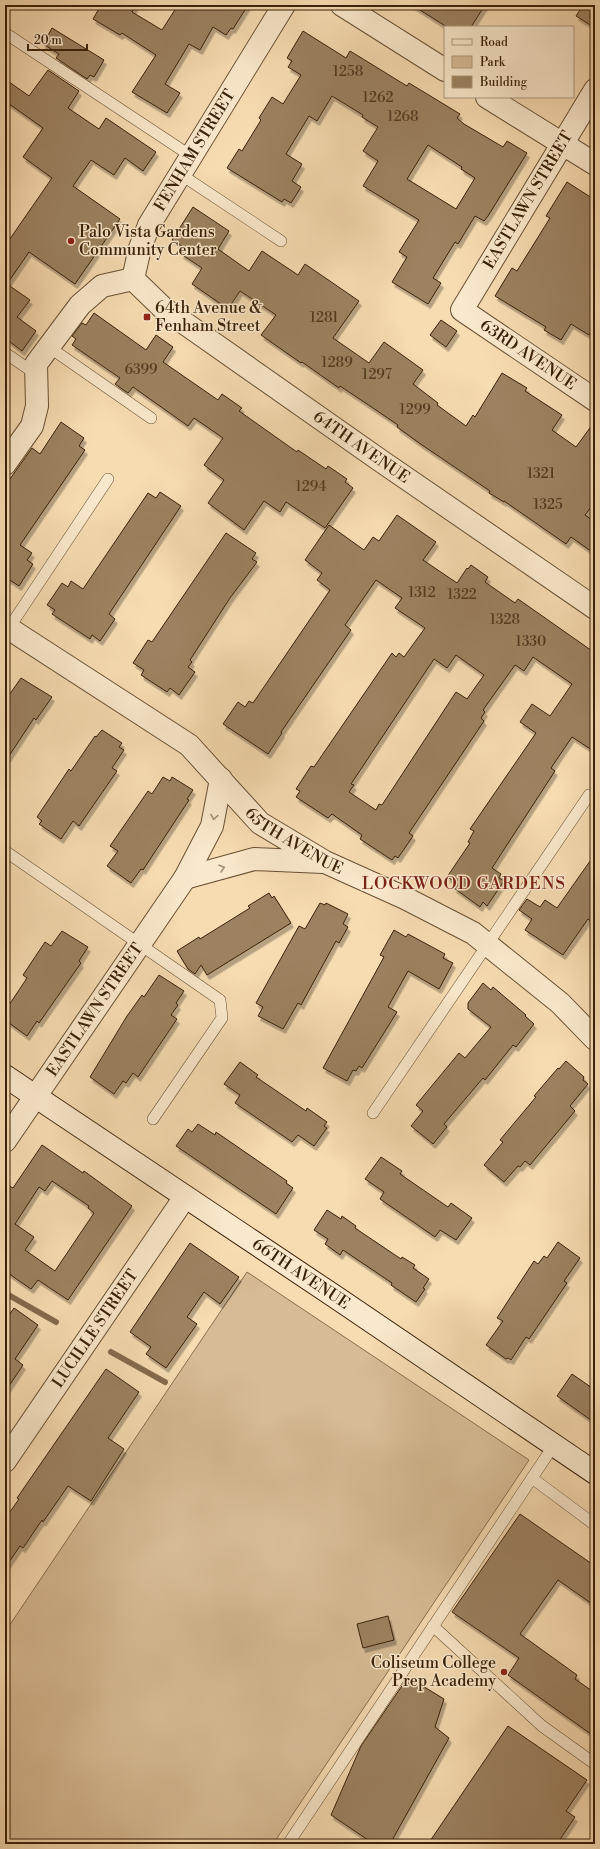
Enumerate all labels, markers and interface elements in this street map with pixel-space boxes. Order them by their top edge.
scale bar [28,26,87,52]
legend [444,26,574,98]
text: 20 m [34,33,62,48]
text: Road [480,35,508,50]
text: Park [480,55,506,70]
house number: 1258 [333,63,363,81]
text: Building [479,75,528,90]
street label: FENHAM STREET [150,86,240,215]
house number: 1262 [363,89,393,107]
house number: 1268 [387,108,419,126]
street label: EASTLAWN STREET [479,127,577,273]
place label: Palo Vista Gardens Community Center [79,222,217,260]
marker: Palo Vista Gardens Community Center [66,236,76,246]
place label: 64th Avenue & Fenham Street [155,298,262,336]
house number: 1281 [310,309,338,327]
marker: 64th Avenue & Fenham Street [142,312,152,322]
street label: 63RD AVENUE [476,315,580,394]
house number: 1289 [321,354,353,372]
house number: 6399 [124,361,158,379]
house number: 1297 [362,366,392,384]
house number: 1299 [399,401,431,419]
street label: 64TH AVENUE [309,406,414,488]
house number: 1321 [527,465,555,483]
house number: 1294 [295,478,327,496]
house number: 1325 [533,496,563,514]
house number: 1312 [408,584,436,602]
house number: 1322 [447,586,477,604]
house number: 1328 [490,611,520,629]
house number: 1330 [516,633,546,651]
street label: 65TH AVENUE [241,803,346,879]
one-way arrow [210,814,218,820]
one-way arrow [219,864,226,873]
district label: LOCKWOOD GARDENS [362,873,566,895]
street label: EASTLAWN STREET [42,939,147,1080]
street label: 66TH AVENUE [248,1234,354,1314]
street label: LUCILLE STREET [48,1266,142,1392]
place label: Coliseum College Prep Academy [371,1653,496,1691]
marker: Coliseum College Prep Academy [499,1667,509,1677]

